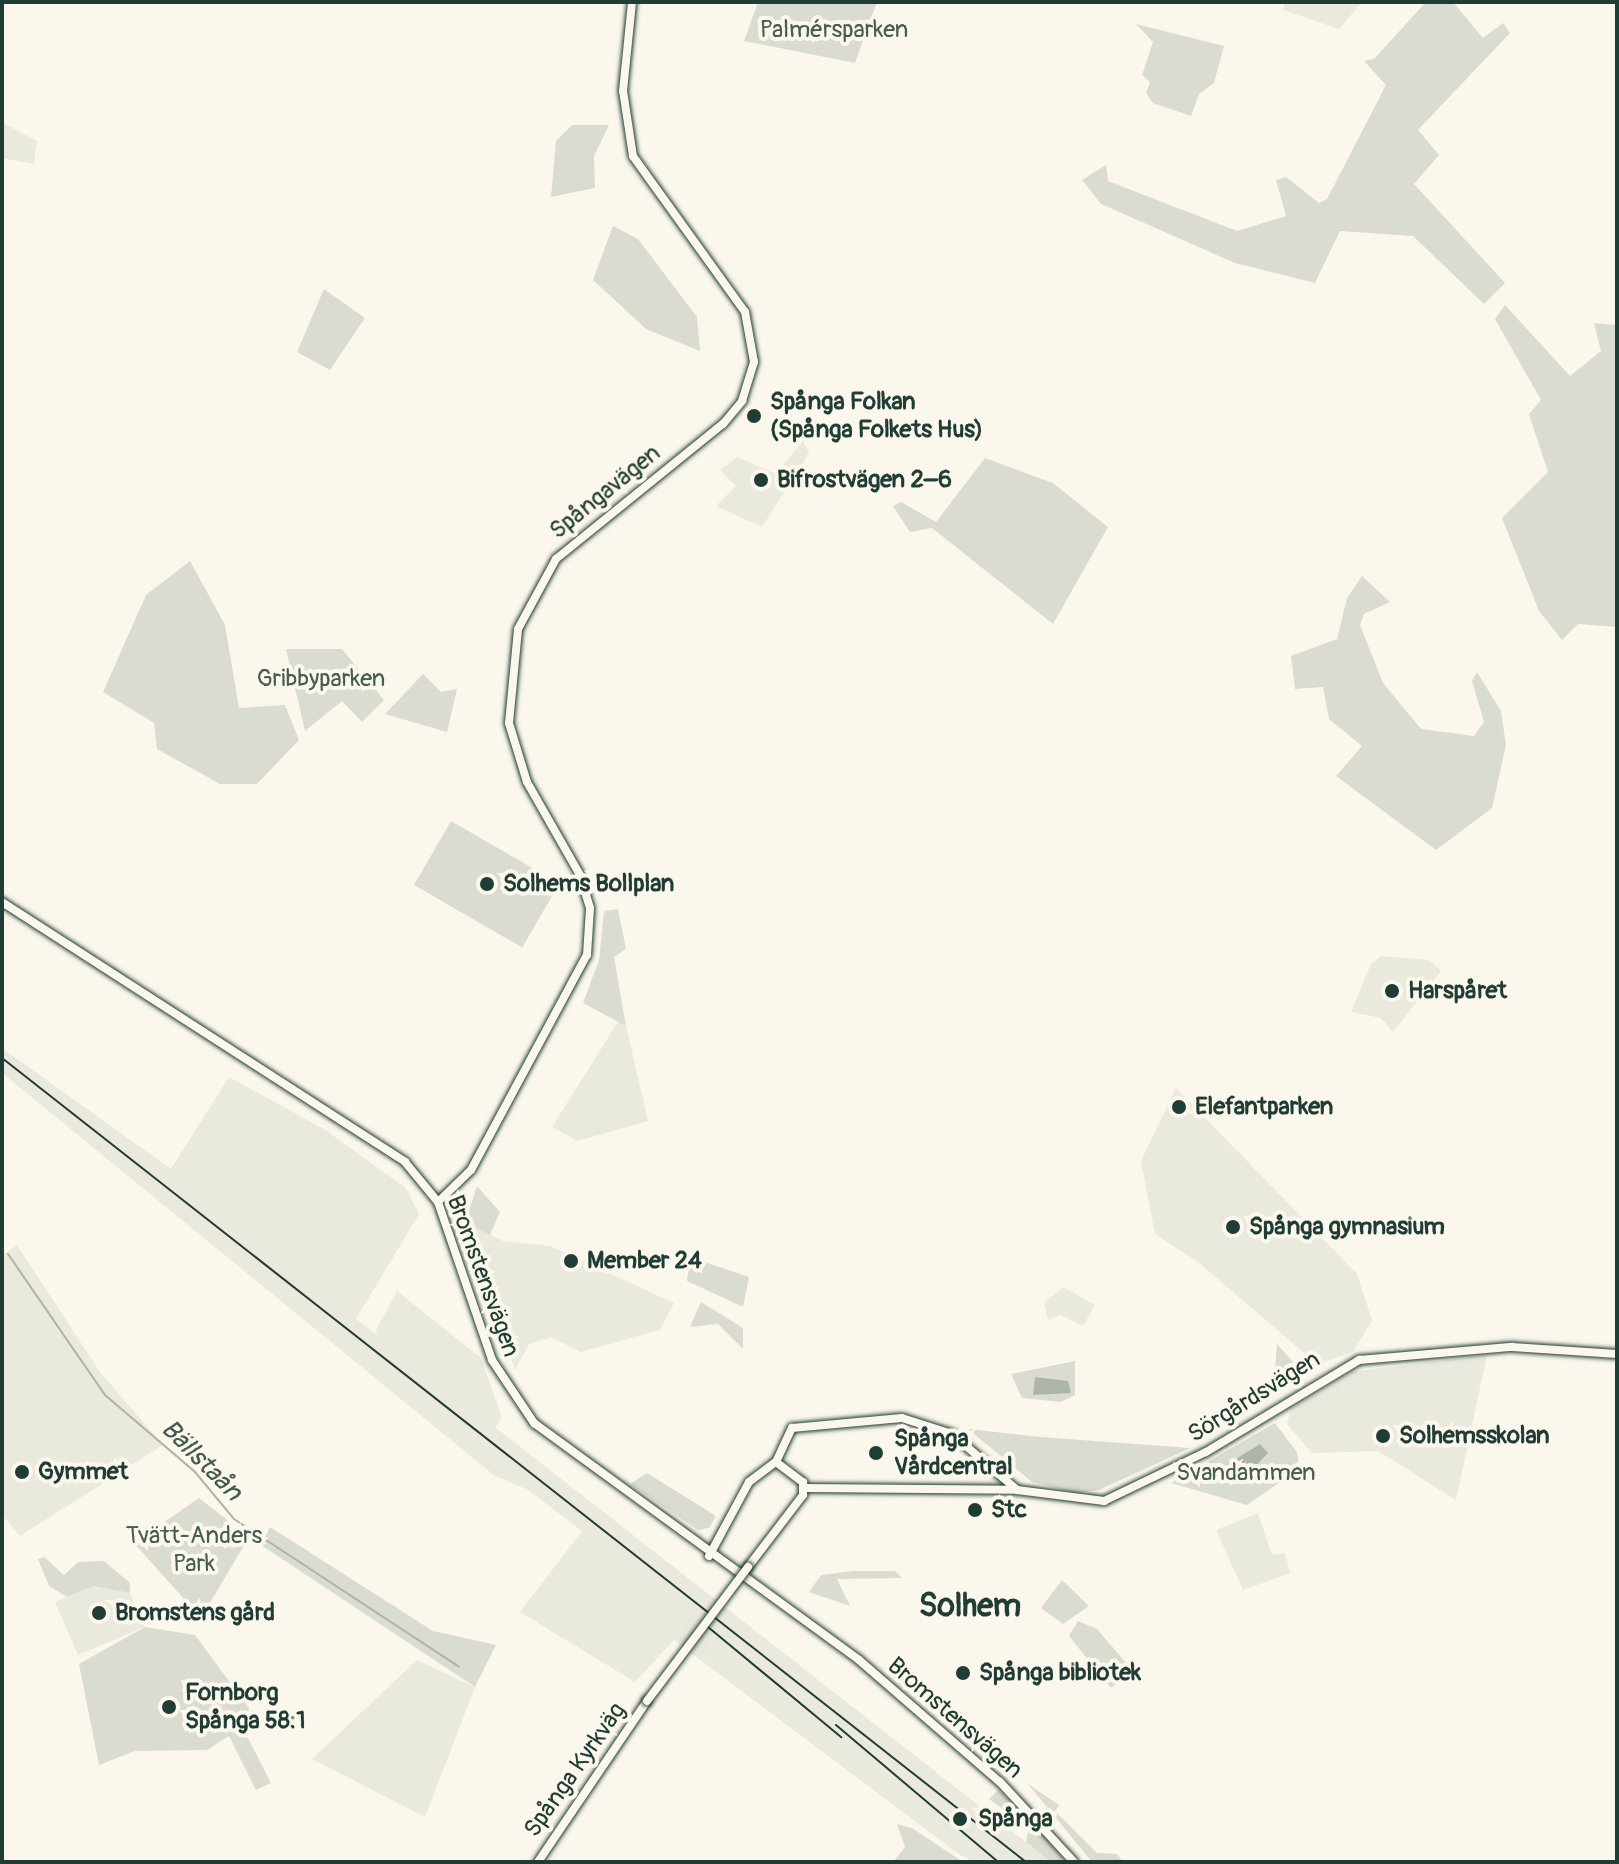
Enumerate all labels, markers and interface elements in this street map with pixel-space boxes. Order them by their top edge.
park label: Palmérsparken [760,16,908,44]
place label: Spånga Folkan (Spånga Folkets Hus) [770,388,983,444]
marker: Spånga Folkan (Spånga Folkets Hus) [745,407,763,425]
street label: Spångavägen [544,439,666,545]
place label: Bifrostvägen 2–6 [777,466,952,494]
marker: Bifrostvägen 2–6 [752,471,770,489]
park label: Gribbyparken [257,665,385,693]
place label: Solhems Bollplan [503,870,674,898]
marker: Solhems Bollplan [478,875,496,893]
place label: Harspåret [1408,977,1507,1005]
marker: Harspåret [1383,982,1401,1000]
place label: Elefantparken [1195,1093,1333,1121]
marker: Elefantparken [1170,1098,1188,1116]
street label: Bromstensvägen [440,1191,526,1361]
place label: Spånga gymnasium [1249,1213,1445,1241]
marker: Spånga gymnasium [1224,1218,1242,1236]
place label: Member 24 [587,1247,702,1275]
marker: Member 24 [562,1252,580,1270]
street label: Sörgårdsvägen [1183,1345,1325,1449]
water label: Bällstaån [154,1414,248,1508]
place label: Solhemsskolan [1399,1422,1550,1450]
place label: Spånga Vårdcentral [894,1425,1013,1481]
marker: Solhemsskolan [1374,1427,1392,1445]
marker: Spånga Vårdcentral [865,1442,887,1464]
place label: Gymmet [38,1458,128,1486]
park label: Svandammen [1176,1459,1316,1487]
marker: Gymmet [13,1463,31,1481]
place label: Stc [991,1496,1027,1524]
marker: Stc [966,1501,984,1519]
park label: Tvätt-Anders Park [126,1522,262,1578]
district label: Solhem [919,1587,1021,1625]
place label: Bromstens gård [115,1599,275,1627]
marker: Bromstens gård [90,1604,108,1622]
street label: Bromstensvägen [882,1651,1028,1785]
place label: Spånga bibliotek [979,1659,1141,1687]
marker: Spånga bibliotek [954,1664,972,1682]
place label: Fornborg Spånga 58:1 [185,1679,306,1735]
street label: Spånga Kyrkväg [518,1697,632,1843]
marker: Fornborg Spånga 58:1 [160,1698,178,1716]
place label: Spånga [978,1805,1053,1833]
marker: Spånga [949,1808,971,1830]

